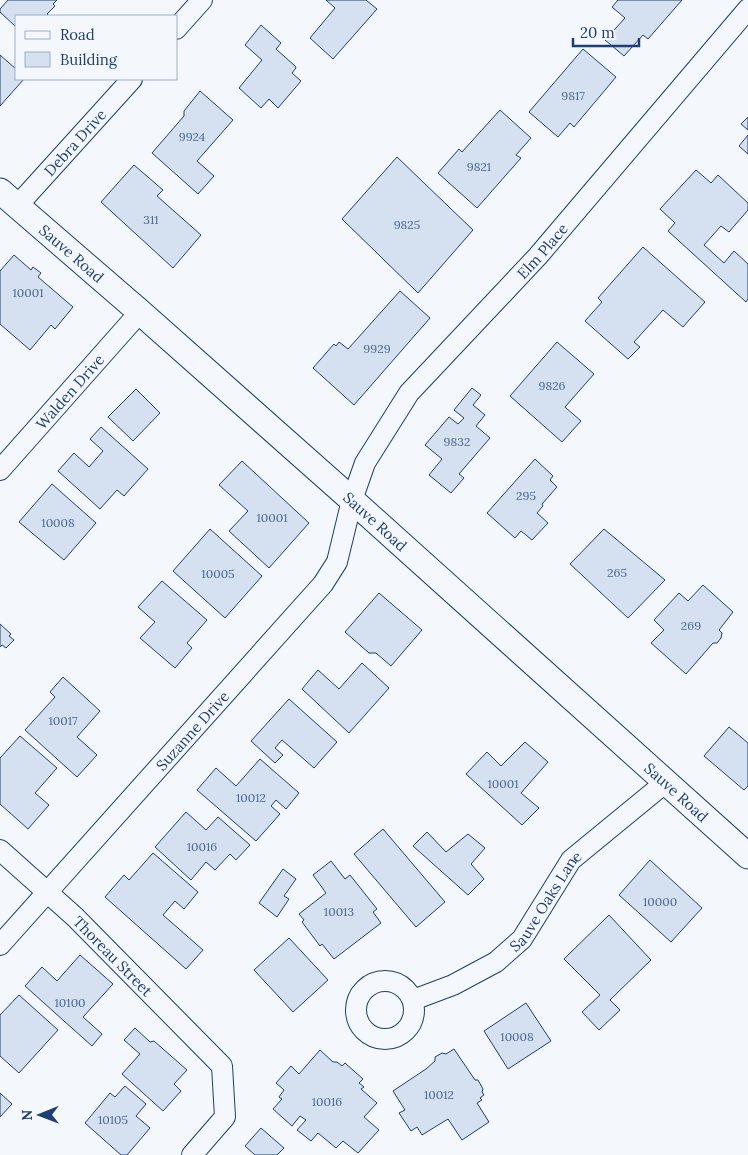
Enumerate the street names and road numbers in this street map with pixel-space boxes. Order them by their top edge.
street label: Debra Drive [40,105,110,180]
street label: Elm Place [512,219,571,282]
street label: Sauve Road [36,220,108,286]
street label: Walden Drive [31,350,108,433]
street label: Sauve Road [340,487,411,555]
street label: Suzanne Drive [151,687,233,774]
street label: Sauve Road [641,758,713,826]
street label: Sauve Oaks Lane [505,846,585,955]
street label: Thoreau Street [70,912,157,1000]

